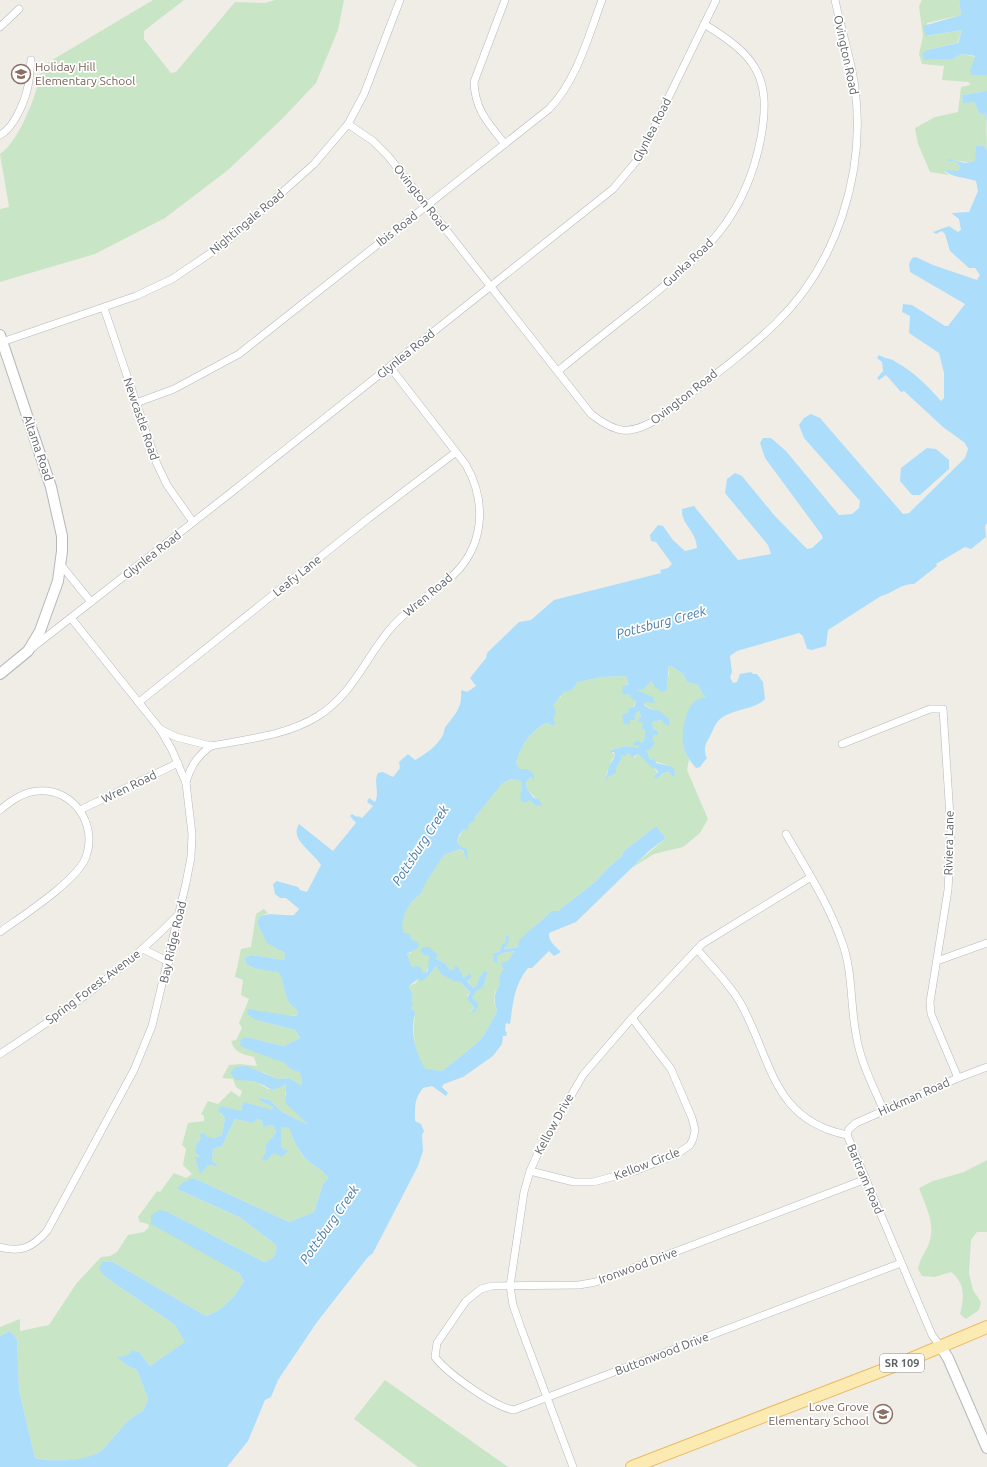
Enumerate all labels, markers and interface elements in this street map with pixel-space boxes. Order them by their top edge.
street label: Ovington Road [832,14,861,96]
place label: Holiday Hill Elementary School [35,60,135,87]
school or university icon: Holiday Hill Elementary School [10,63,32,85]
street label: Glynlea Road [630,96,673,164]
street label: Ovington Road [391,162,451,234]
street label: Nightingale Road [207,187,286,256]
street label: Ibis Road [374,209,420,249]
street label: Gunka Road [660,236,716,289]
street label: Glynlea Road [374,327,437,381]
street label: Ovington Road [648,367,720,427]
street label: Newcastle Road [121,376,162,462]
street label: Altama Road [21,413,56,482]
street label: Glynlea Road [120,528,183,581]
street label: Leafy Lane [270,552,323,599]
street label: Wren Road [401,571,455,619]
water label: Pottsburg Creek [615,603,708,641]
street label: Wren Road [99,768,158,805]
water label: Pottsburg Creek [389,802,451,888]
street label: Riviera Lane [941,810,956,876]
street label: Bay Ridge Road [157,900,188,984]
street label: Spring Forest Avenue [43,947,142,1026]
street label: Hickman Road [876,1075,951,1118]
street label: Kellow Drive [532,1091,576,1156]
street label: Bartram Road [845,1142,886,1216]
street label: Kellow Circle [612,1145,681,1182]
water label: Pottsburg Creek [297,1182,361,1266]
street label: Ironwood Drive [597,1245,679,1286]
street label: Buttonwood Drive [613,1330,710,1377]
road number: SR 109 [880,1354,924,1372]
place label: Love Grove Elementary School [769,1400,869,1427]
school or university icon: Love Grove Elementary School [872,1403,894,1425]

